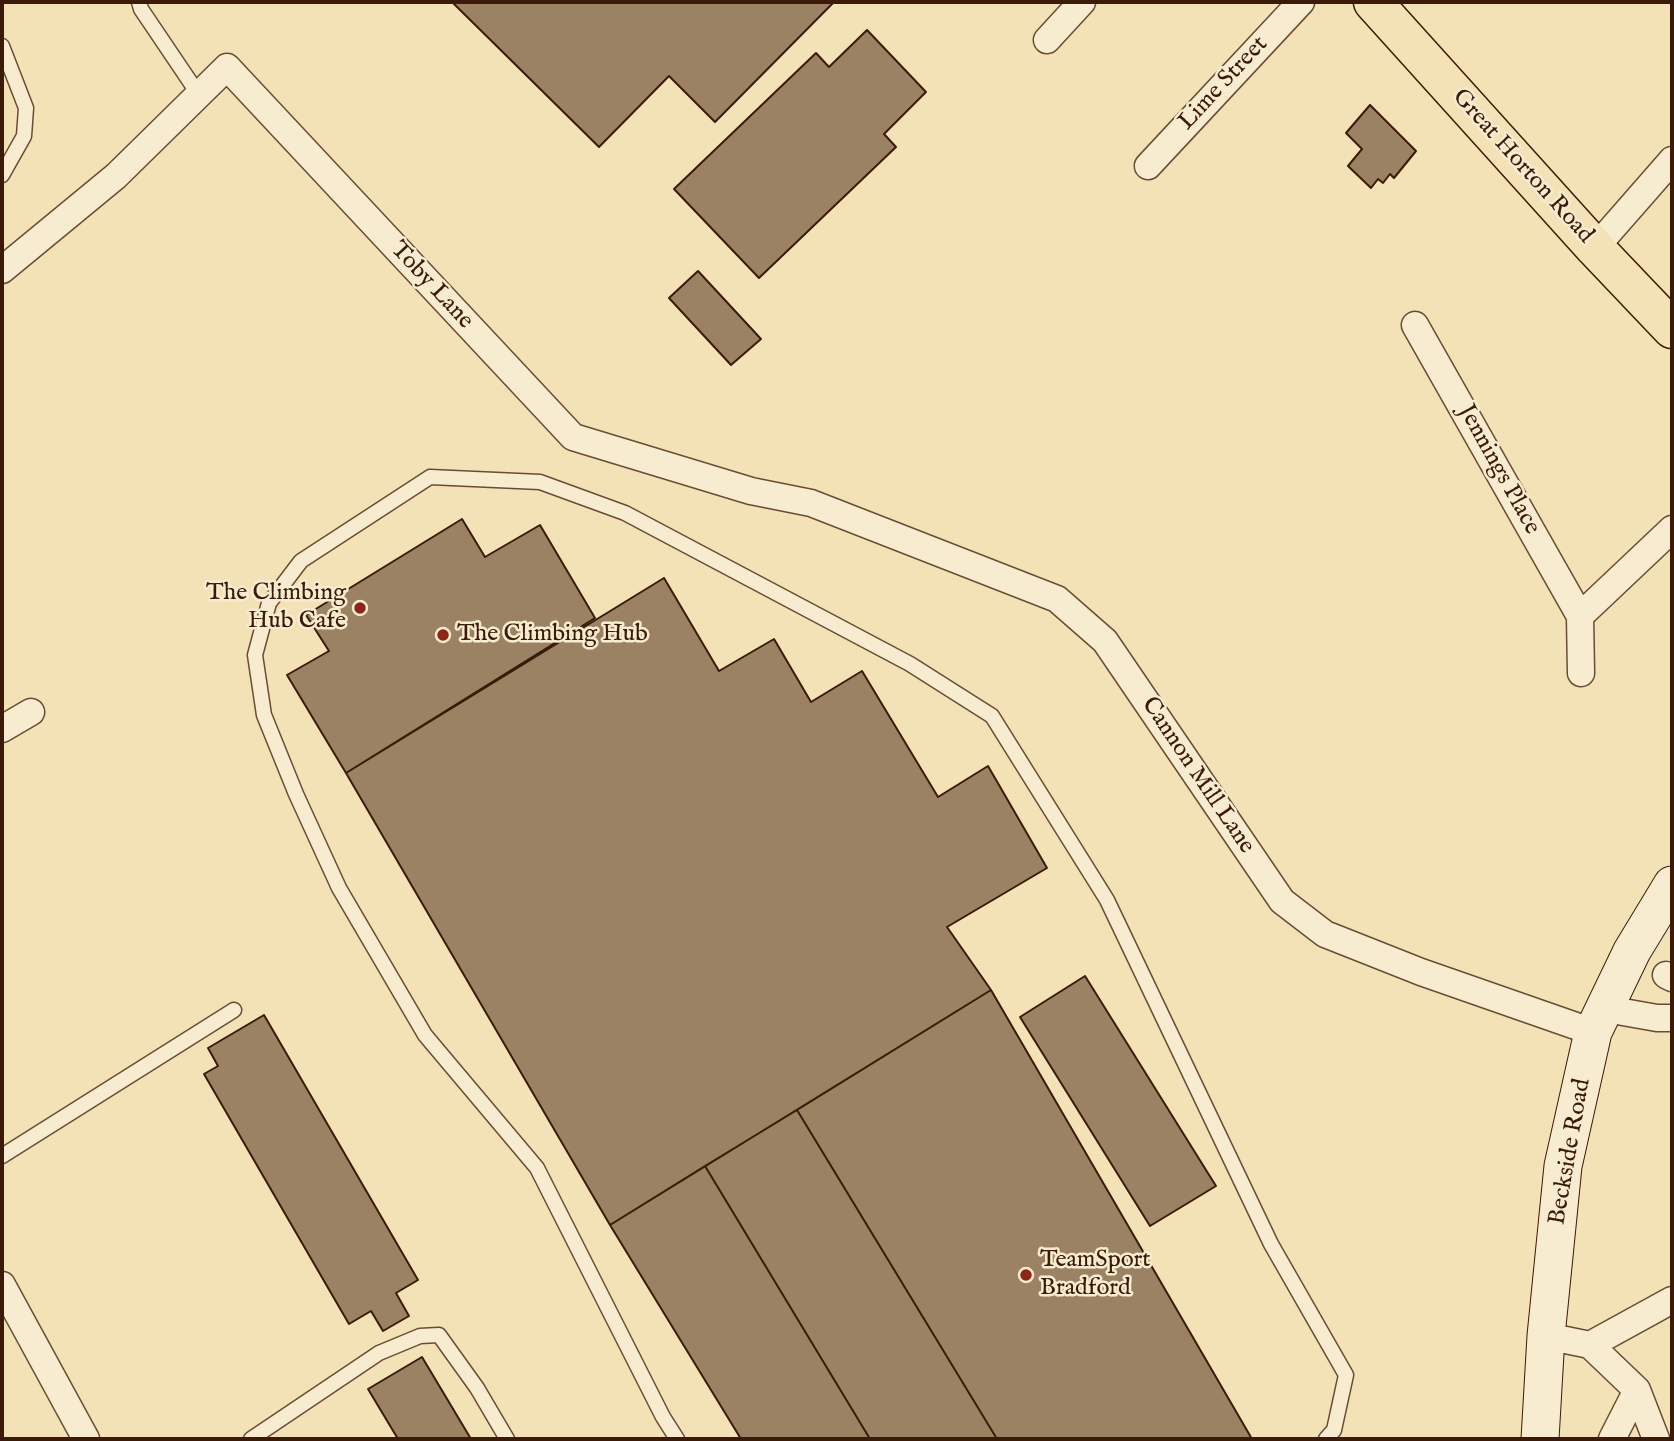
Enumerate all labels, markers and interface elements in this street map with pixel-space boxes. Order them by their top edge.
street label: Lime Street [1173,31,1275,137]
street label: Great Horton Road [1445,84,1599,250]
street label: Toby Lane [383,236,479,336]
street label: Jennings Place [1451,400,1545,540]
place label: The Climbing Hub Cafe [206,580,346,636]
marker: The Climbing Hub Cafe [352,600,368,616]
place label: The Climbing Hub [457,621,648,649]
marker: The Climbing Hub [435,627,451,643]
street label: Cannon Mill Lane [1134,692,1260,860]
street label: Beckside Road [1544,1077,1598,1227]
place label: TeamSport Bradford [1040,1247,1151,1303]
marker: TeamSport Bradford [1018,1267,1034,1283]

